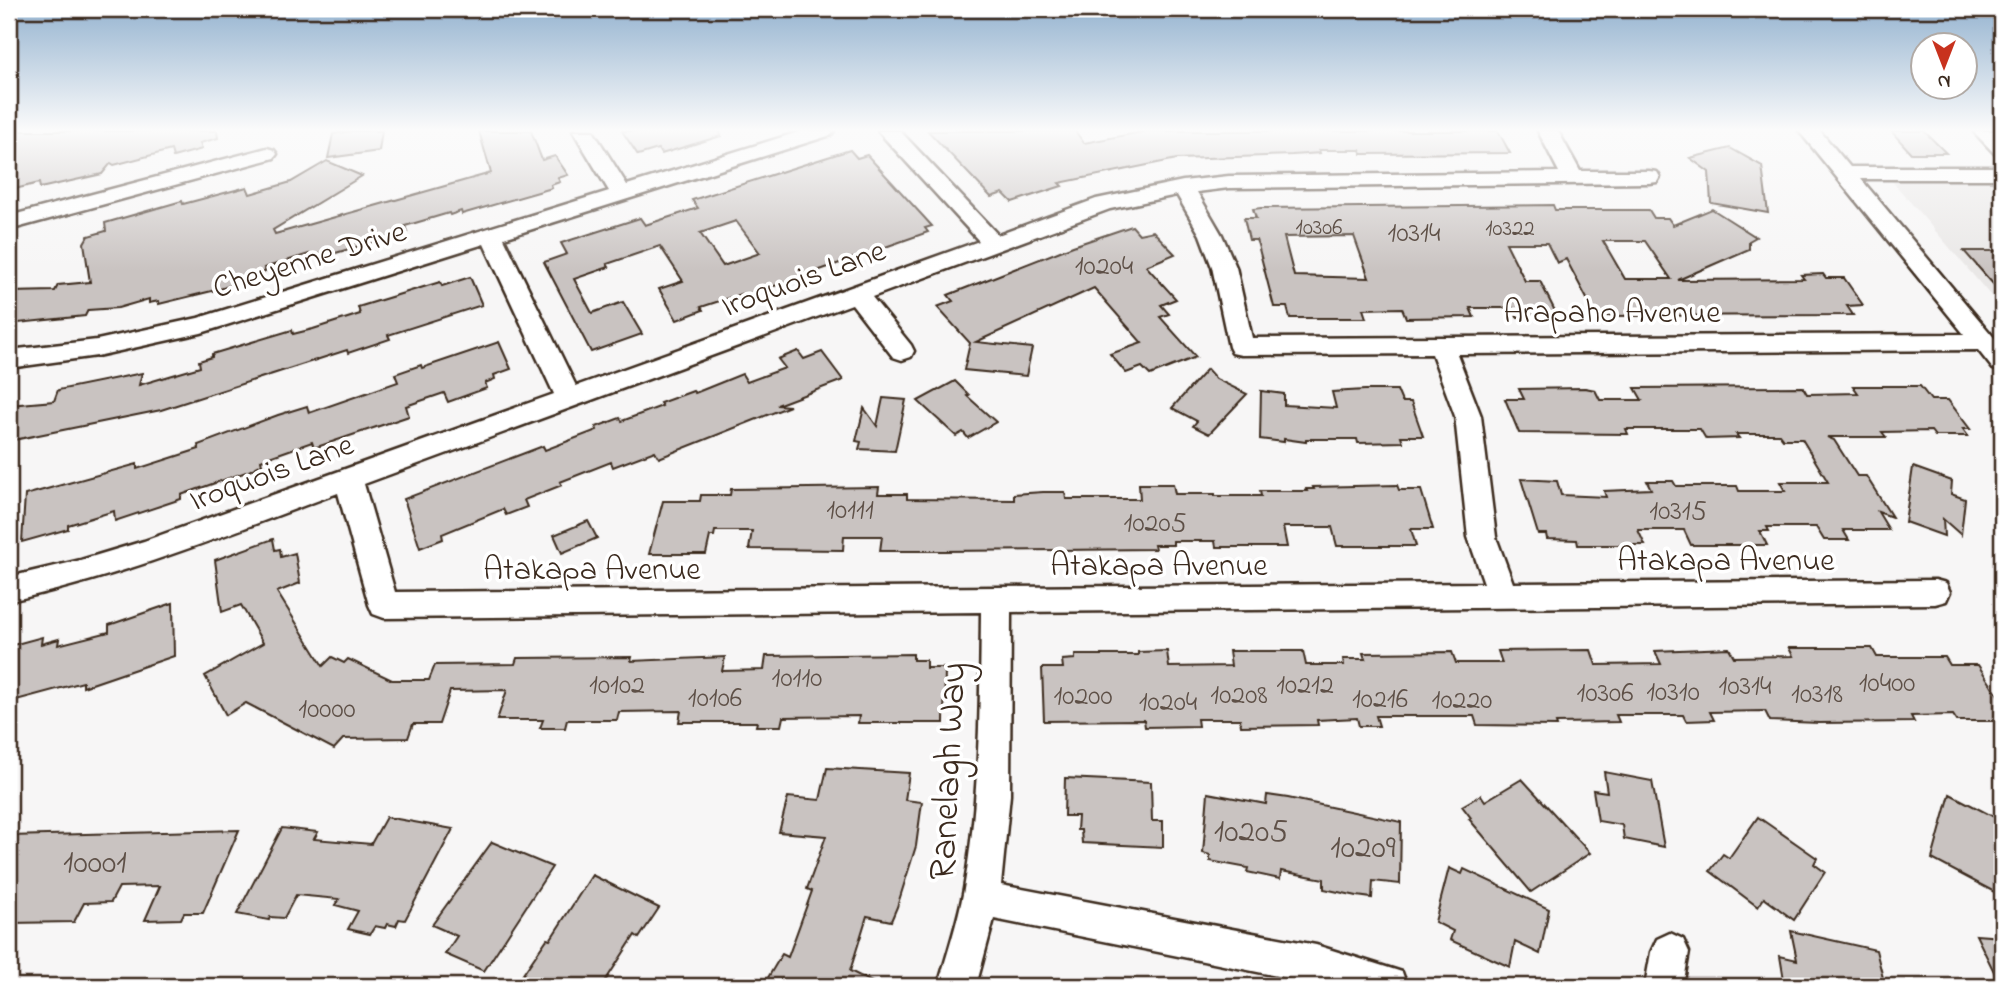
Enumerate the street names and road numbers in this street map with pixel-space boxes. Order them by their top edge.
street label: Cheyenne Drive [208,209,413,313]
street label: Iroquois Lane [716,229,893,332]
street label: Arapaho Avenue [1503,291,1721,338]
street label: Iroquois Lane [184,423,361,526]
street label: Atakapa Avenue [1617,539,1835,586]
street label: Atakapa Avenue [1050,544,1268,591]
street label: Atakapa Avenue [483,548,701,595]
street label: Ranelagh Way [916,661,984,882]

